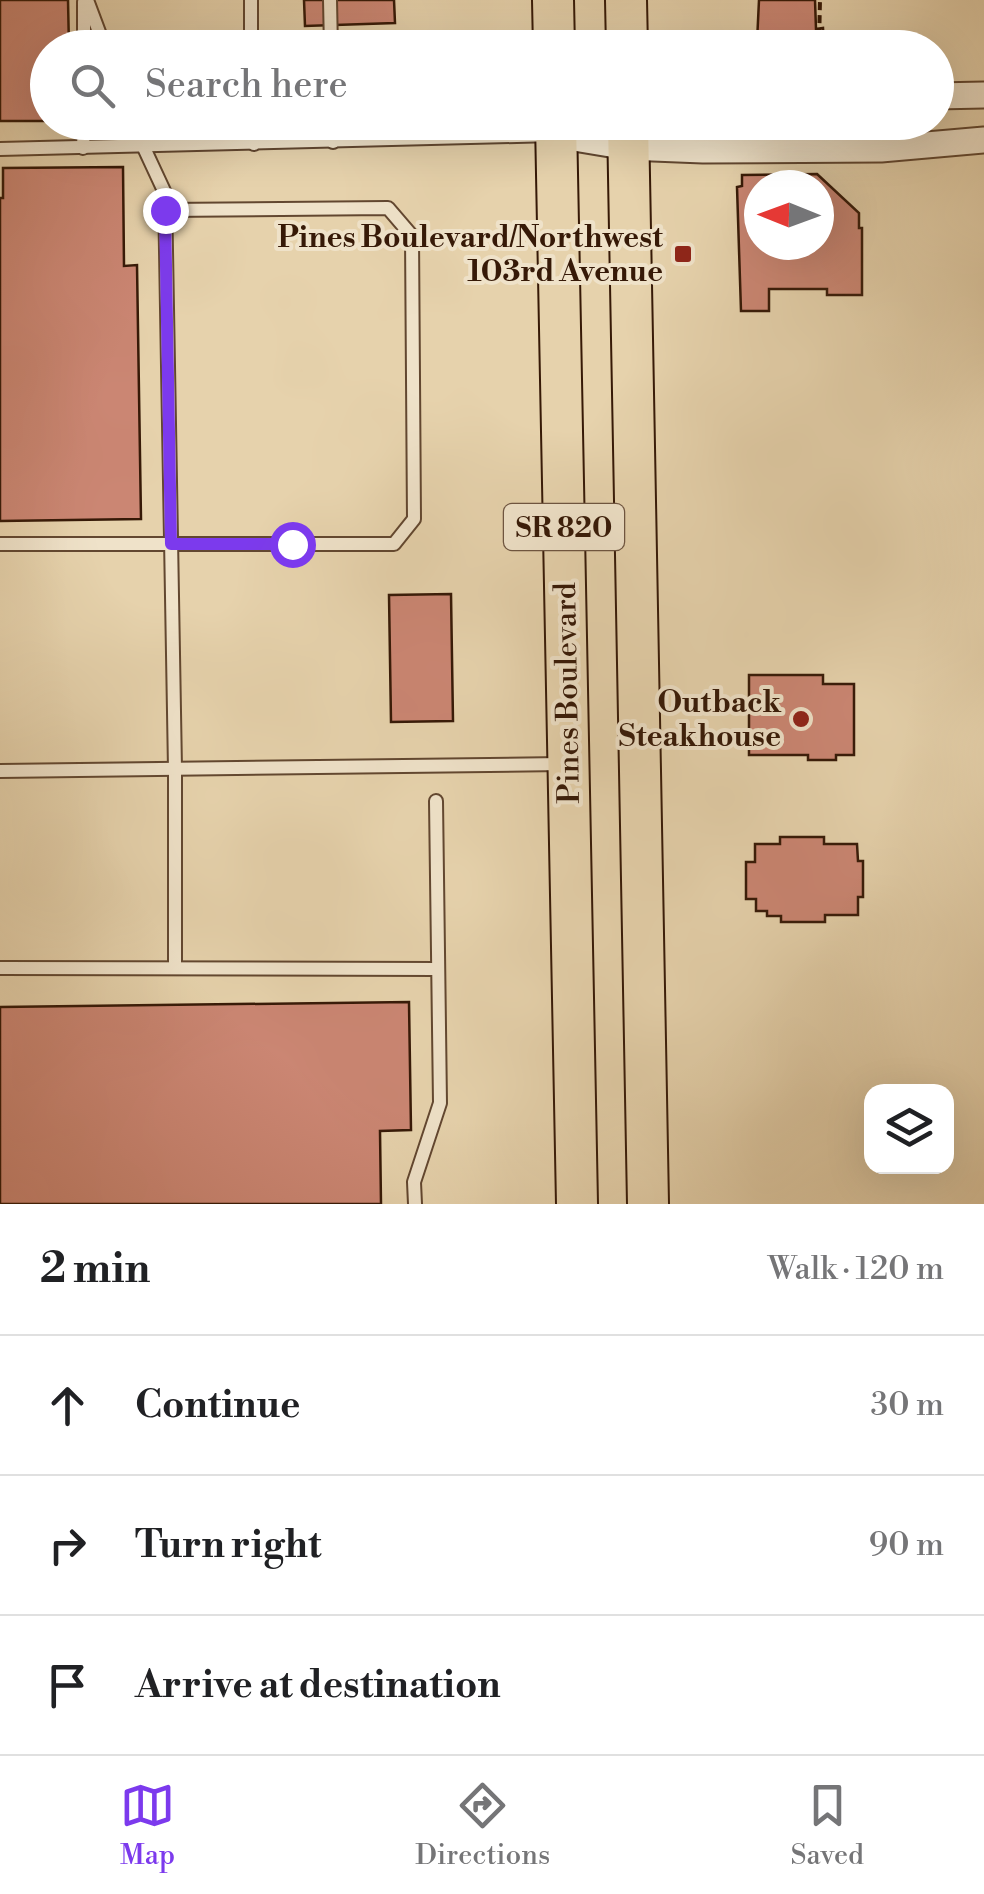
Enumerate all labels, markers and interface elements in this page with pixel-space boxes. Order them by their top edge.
search box [30,30,954,140]
icon: search [65,58,120,113]
text: Search here [145,62,348,109]
north arrow [744,170,834,260]
route end [143,188,189,234]
place label: Pines Boulevard/Northwest 103rd Avenue [278,219,663,291]
marker: Pines Boulevard/Northwest 103rd Avenue [672,243,694,265]
road number: SR 820 [504,504,624,550]
route start [270,522,316,568]
street label: Pines Boulevard [547,582,589,804]
place label: Outback Steakhouse [618,684,781,756]
marker: Outback Steakhouse [790,708,812,730]
map controls [864,1084,954,1174]
button: layers [864,1084,954,1174]
text: 2 min [40,1243,150,1296]
text: Walk · 120 m [768,1249,944,1289]
icon: ahead [40,1378,95,1433]
text: Continue [135,1382,300,1429]
text: 30 m [870,1385,944,1425]
icon: right [40,1518,95,1573]
text: Turn right [135,1522,321,1569]
text: 90 m [869,1525,944,1565]
icon: arrive [40,1658,95,1713]
text: Arrive at destination [135,1662,501,1709]
tab: Map [120,1778,175,1873]
tab: Directions [415,1778,550,1873]
tab: Saved [790,1778,864,1873]

